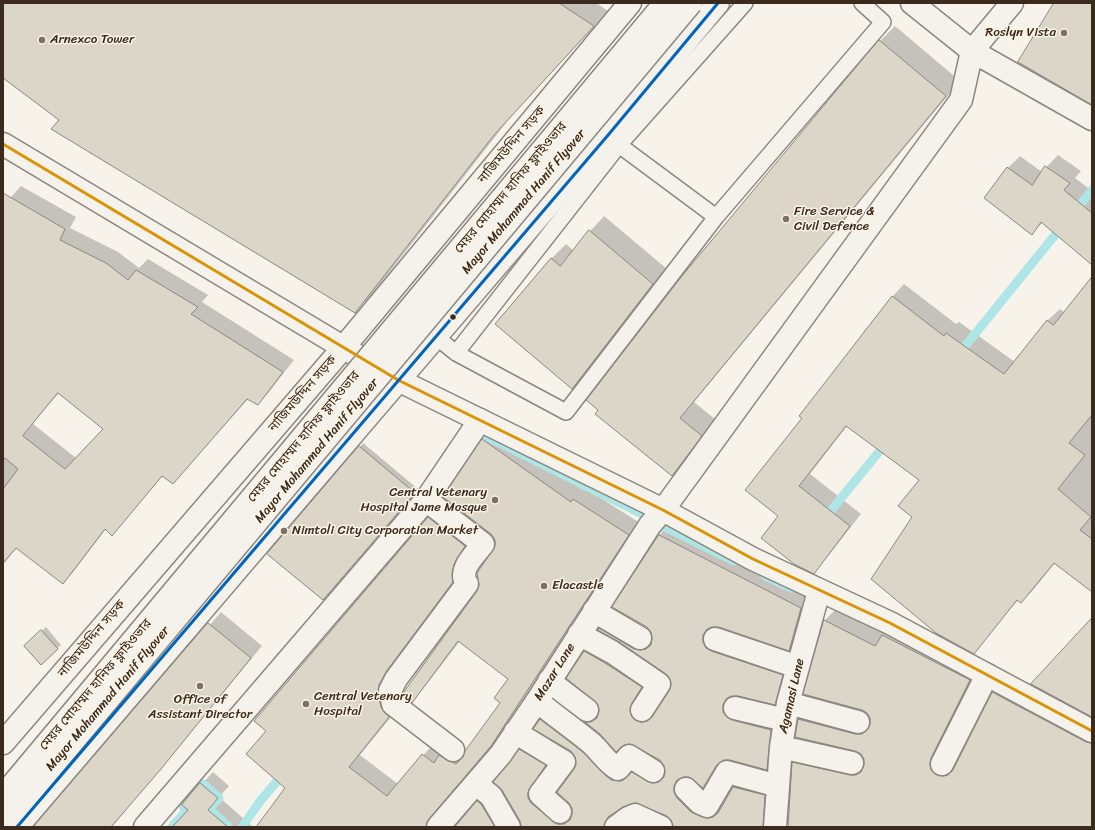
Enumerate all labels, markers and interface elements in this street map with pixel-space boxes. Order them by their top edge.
place label: Roslyn Vista [985,25,1056,41]
marker: Roslyn Vista [1059,28,1069,38]
place label: Arnexco Tower [50,32,134,48]
marker: Arnexco Tower [37,35,47,45]
street label: নাজিমউদ্দিন সড়ক [475,103,549,187]
street label: মেয়র মোহাম্মদ হানিফ ফ্লাইওভার [451,119,571,257]
street label: Mayor Mohammad Hanif Flyover [459,127,589,277]
place label: Fire Service & Civil Defence [794,204,874,235]
marker: Fire Service & Civil Defence [781,214,791,224]
unlabelled marker [448,312,458,322]
street label: নাজিমউদ্দিন সড়ক [266,353,340,435]
street label: মেয়র মোহাম্মদ হানিফ ফ্লাইওভার [244,368,364,506]
street label: Mayor Mohammad Hanif Flyover [252,376,382,526]
place label: Central Vetenary Hospital Jame Mosque [360,485,487,516]
marker: Central Vetenary Hospital Jame Mosque [490,495,500,505]
place label: Nimtoli City Corporation Market [292,523,478,539]
marker: Nimtoli City Corporation Market [279,526,289,536]
place label: Elacastle [552,578,603,594]
marker: Elacastle [539,581,549,591]
street label: নাজিমউদ্দিন সড়ক [55,597,129,681]
street label: মেয়র মোহাম্মদ হানিফ ফ্লাইওভার [36,616,156,754]
street label: Mayor Mohammad Hanif Flyover [43,624,173,774]
street label: Mazar Lane [531,640,579,704]
street label: Agamasi Lane [776,657,808,735]
marker: Office of Assistant Director [195,681,205,691]
place label: Central Vetenary Hospital [314,689,412,720]
place label: Office of Assistant Director [148,692,252,723]
marker: Central Vetenary Hospital [301,699,311,709]

